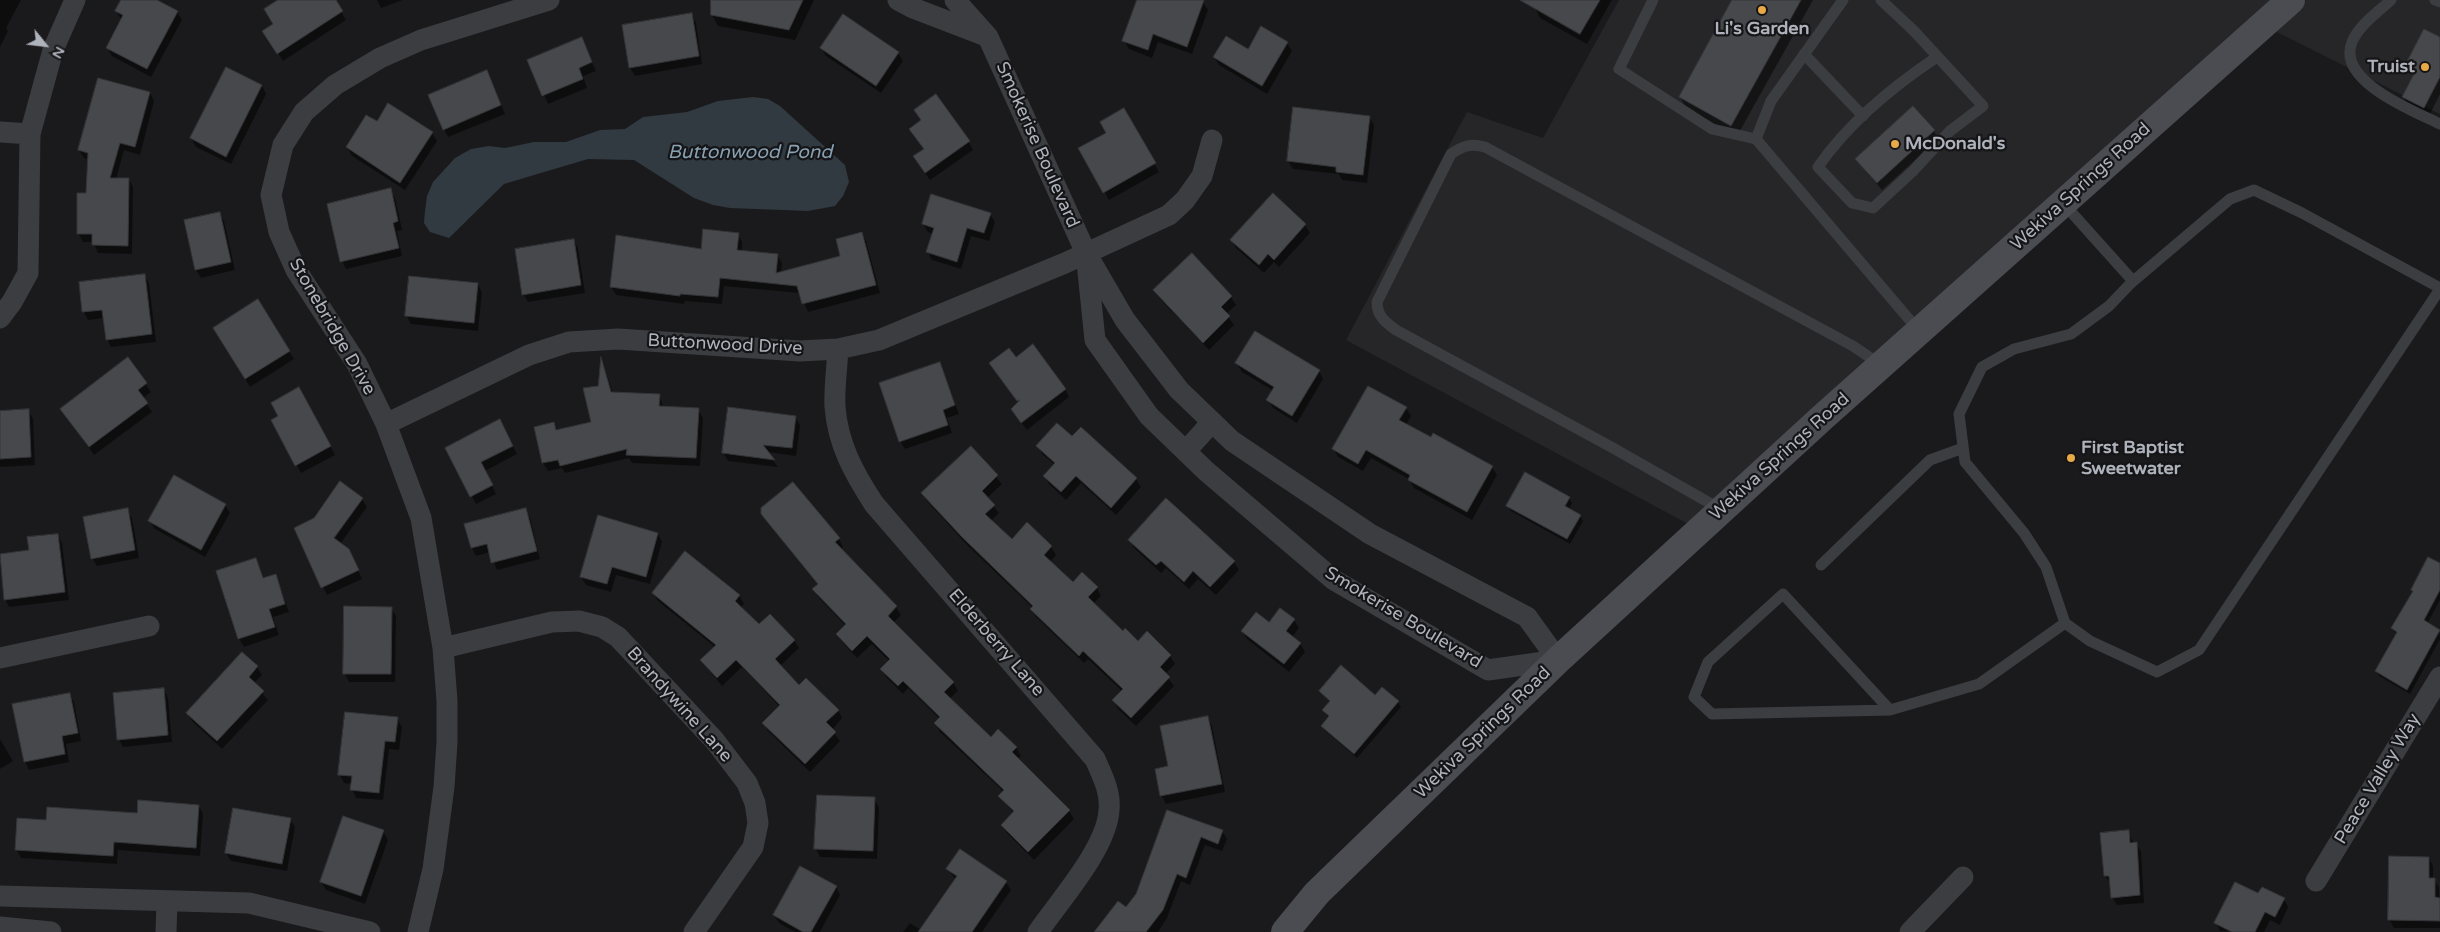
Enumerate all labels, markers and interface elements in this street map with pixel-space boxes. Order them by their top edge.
marker: Li's Garden [1756,4,1768,16]
place label: Li's Garden [1714,18,1810,40]
north arrow [20,20,70,70]
text: N [48,43,69,62]
place label: Truist [2367,56,2415,78]
street label: Smokerise Boulevard [991,59,1083,231]
marker: Truist [2419,61,2431,73]
street label: Wekiva Springs Road [2007,119,2155,255]
place label: McDonald's [1905,133,2005,155]
marker: McDonald's [1889,138,1901,150]
water label: Buttonwood Pond [668,142,832,164]
street label: Stonebridge Drive [284,255,380,399]
street label: Buttonwood Drive [647,330,803,360]
street label: Wekiva Springs Road [1706,389,1854,525]
place label: First Baptist Sweetwater [2081,437,2184,479]
marker: First Baptist Sweetwater [2065,452,2077,464]
street label: Smokerise Boulevard [1320,563,1486,673]
street label: Elderberry Lane [943,585,1049,701]
street label: Brandywine Lane [622,643,736,767]
street label: Wekiva Springs Road [1411,662,1555,804]
street label: Peace Valley Way [2330,710,2426,848]

